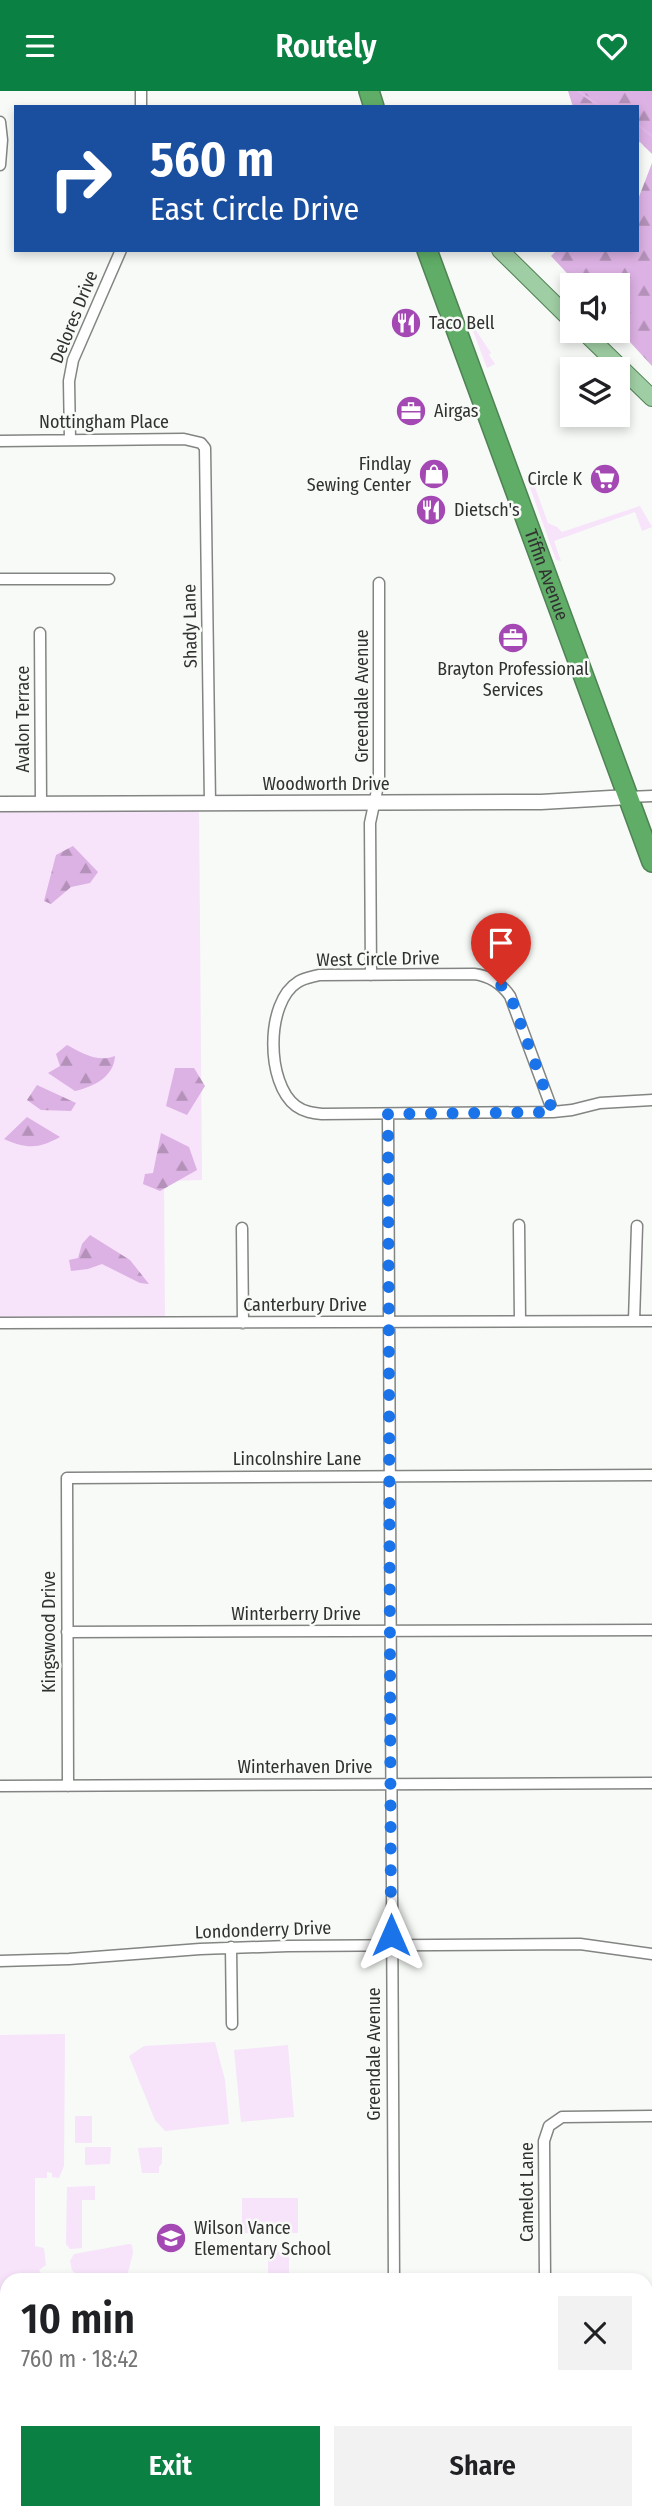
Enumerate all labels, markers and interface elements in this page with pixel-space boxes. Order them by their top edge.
icon: menu [21,27,59,65]
text: Routely [275,27,377,65]
icon: heart [593,27,631,65]
text: 560 m [150,130,274,189]
icon: right [35,133,126,224]
text: East Circle Drive [150,190,359,228]
street label: Delores Drive [45,267,103,367]
map controls [560,273,630,427]
button: sound [560,273,630,343]
restaurant icon: Taco Bell [389,306,423,340]
place label: Taco Bell [429,312,495,334]
button: layers [560,357,630,427]
office icon: Airgas [394,394,428,428]
place label: Airgas [434,400,479,422]
street label: Nottingham Place [39,411,169,433]
place label: Findlay Sewing Center [307,453,412,496]
shop icon: Findlay Sewing Center [417,457,451,491]
supermarket icon: Circle K [588,462,622,496]
place label: Circle K [528,468,582,490]
restaurant icon: Dietsch's [414,493,448,527]
place label: Dietsch's [454,499,520,521]
street label: Tiffin Avenue [520,526,573,624]
street label: Shady Lane [178,584,202,668]
office icon: Brayton Professional Services [496,621,530,655]
street label: Greendale Avenue [351,629,373,763]
place label: Brayton Professional Services [437,658,589,701]
street label: Avalon Terrace [12,665,34,773]
street label: Woodworth Drive [262,773,390,795]
pin [471,913,531,985]
icon: arrive [482,924,520,962]
street label: West Circle Drive [316,947,440,971]
street label: Canterbury Drive [243,1294,367,1316]
street label: Lincolnshire Lane [233,1448,361,1470]
street label: Kingswood Drive [38,1571,60,1693]
street label: Winterberry Drive [231,1603,361,1625]
street label: Winterhaven Drive [238,1756,373,1778]
position arrow [354,1898,428,1972]
street label: Londonderry Drive [194,1917,332,1943]
street label: Greendale Avenue [363,1987,385,2121]
street label: Camelot Lane [516,2142,538,2242]
place label: Wilson Vance Elementary School [194,2217,331,2260]
school or university icon: Wilson Vance Elementary School [154,2221,188,2255]
text: 10 min [21,2294,135,2344]
button: close [558,2296,632,2370]
text: 760 m · 18:42 [21,2345,138,2373]
button: Exit [21,2426,320,2506]
button: Share [334,2426,632,2506]

